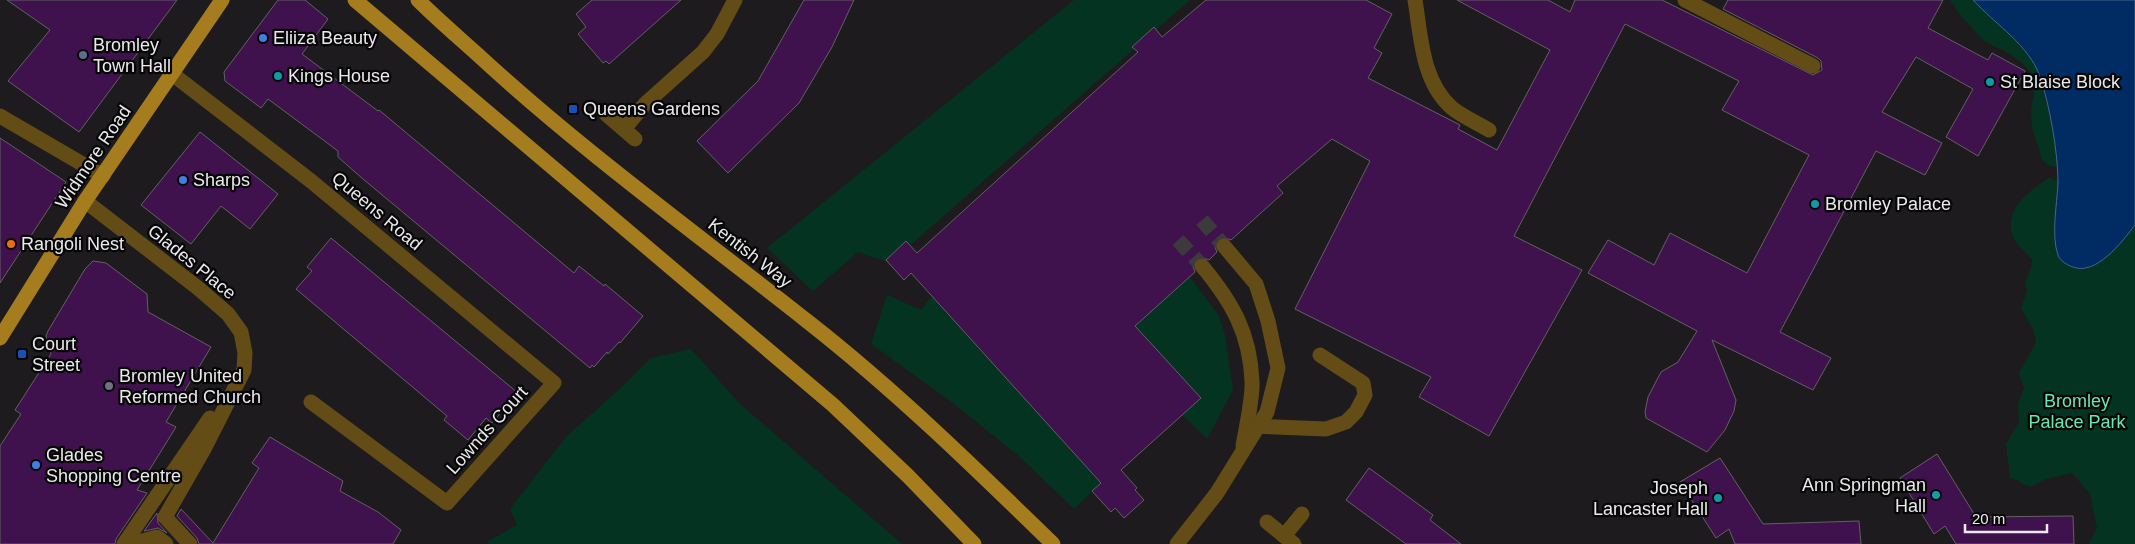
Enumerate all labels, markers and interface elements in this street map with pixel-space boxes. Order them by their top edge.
place label: Eliiza Beauty [273,28,377,48]
marker: Eliiza Beauty [257,32,269,44]
place label: Bromley Town Hall [93,35,171,76]
marker: Bromley Town Hall [77,49,89,61]
place label: Kings House [288,66,390,86]
marker: Kings House [272,70,284,82]
place label: St Blaise Block [2000,72,2121,92]
marker: St Blaise Block [1984,76,1996,88]
place label: Queens Gardens [583,99,720,119]
street label: Widmore Road [51,102,135,212]
marker: Queens Gardens [567,103,579,115]
street label: Queens Road [328,168,426,254]
place label: Sharps [193,170,250,190]
marker: Sharps [177,174,189,186]
place label: Bromley Palace [1825,194,1951,214]
marker: Bromley Palace [1809,198,1821,210]
street label: Kentish Way [704,214,796,292]
street label: Glades Place [144,221,240,303]
place label: Rangoli Nest [21,234,124,254]
marker: Rangoli Nest [5,238,17,250]
place label: Court Street [32,334,80,375]
marker: Court Street [16,348,28,360]
place label: Bromley United Reformed Church [119,366,261,407]
marker: Bromley United Reformed Church [103,380,115,392]
street label: Lownds Court [442,382,532,478]
park label: Bromley Palace Park [2028,391,2127,432]
place label: Glades Shopping Centre [46,445,181,486]
marker: Glades Shopping Centre [30,459,42,471]
place label: Ann Springman Hall [1802,475,1926,516]
place label: Joseph Lancaster Hall [1593,478,1708,519]
marker: Ann Springman Hall [1930,489,1942,501]
marker: Joseph Lancaster Hall [1712,492,1724,504]
scale bar [1965,502,2048,534]
text: 20 m [1972,510,2005,527]

